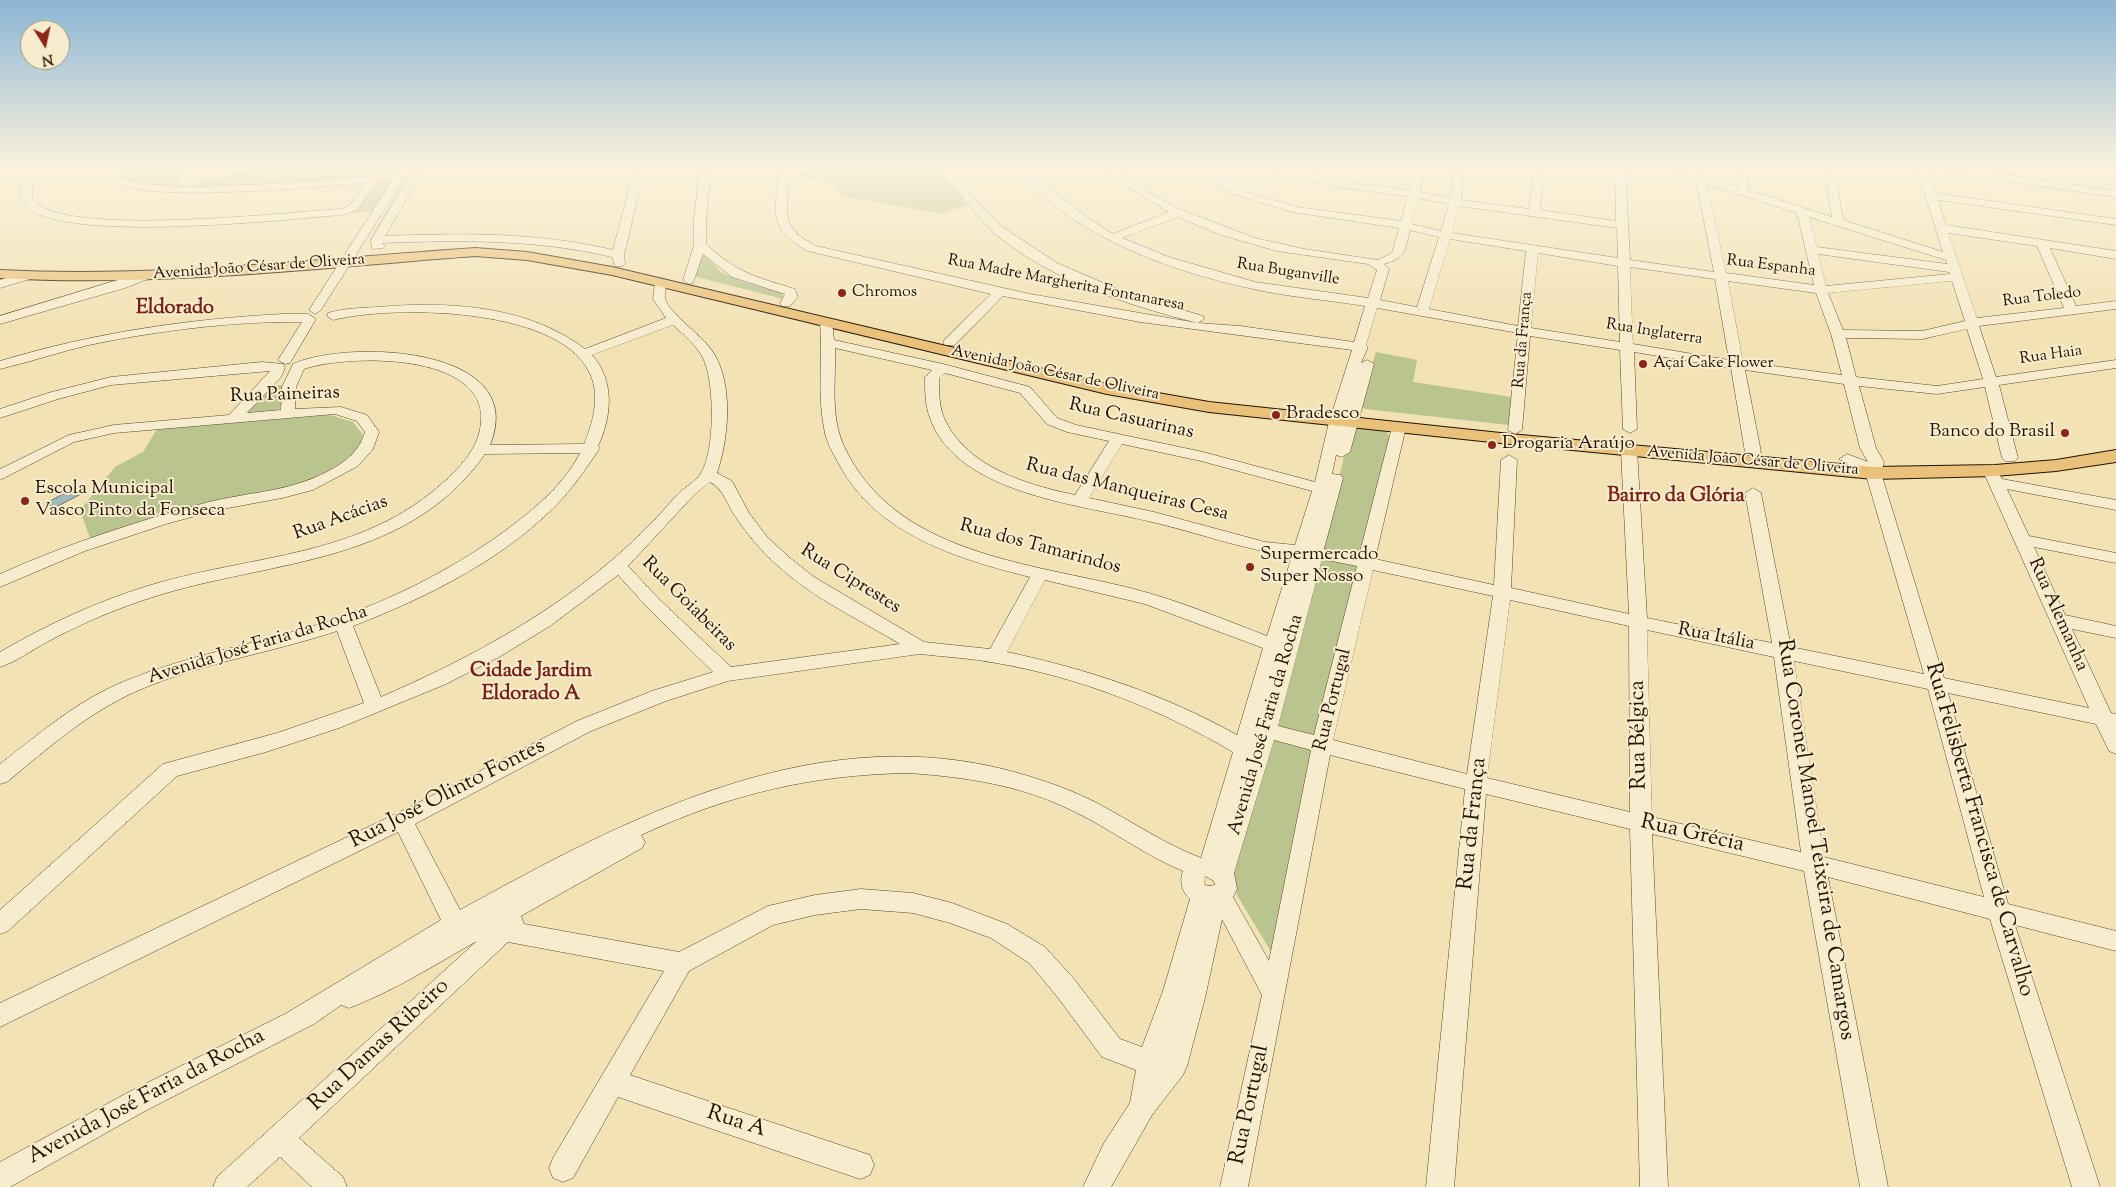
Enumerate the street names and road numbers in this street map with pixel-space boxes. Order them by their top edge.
street label: Avenida João César de Oliveira [152,251,366,285]
street label: Rua Madre Margherita Fontanaresa [946,252,1186,316]
street label: Rua Espanha [1725,252,1817,282]
street label: Rua Buganville [1235,255,1341,291]
street label: Rua Toledo [2002,284,2082,312]
street label: Rua da França [1510,291,1538,389]
street label: Rua Inglaterra [1604,316,1704,350]
street label: Rua Haia [2018,342,2084,370]
street label: Avenida João César de Oliveira [949,343,1161,405]
street label: Rua Paineiras [230,383,340,409]
street label: Rua Casuarinas [1066,395,1196,445]
street label: Avenida João César de Oliveira [1646,443,1860,481]
street label: Rua das Manqueiras Cesa [1023,455,1231,527]
street label: Rua Acácias [291,491,391,547]
street label: Rua dos Tamarindos [957,516,1123,580]
street label: Rua Ciprestes [796,540,904,620]
street label: Rua Goiabeiras [636,553,740,657]
street label: Rua Alemanha [2022,555,2092,675]
street label: Avenida José Faria da Rocha [145,602,371,690]
street label: Avenida José Faria da Rocha [1225,612,1309,838]
street label: Rua Itália [1676,619,1756,657]
street label: Rua Coronel Manoel Teixeira de Camargos [1769,638,1859,1042]
street label: Rua Portugal [1310,646,1358,754]
street label: Rua Felisberta Francisca de Carvalho [1918,660,2038,1000]
street label: Rua Bélgica [1626,680,1654,790]
street label: Rua José Olinto Fontes [346,734,550,856]
street label: Rua da França [1454,756,1494,892]
street label: Rua Grécia [1638,810,1746,860]
street label: Rua Damas Ribeiro [304,974,456,1118]
street label: Avenida José Faria da Rocha [24,1024,270,1172]
street label: Rua Portugal [1225,1043,1277,1167]
street label: Rua A [703,1101,769,1145]

